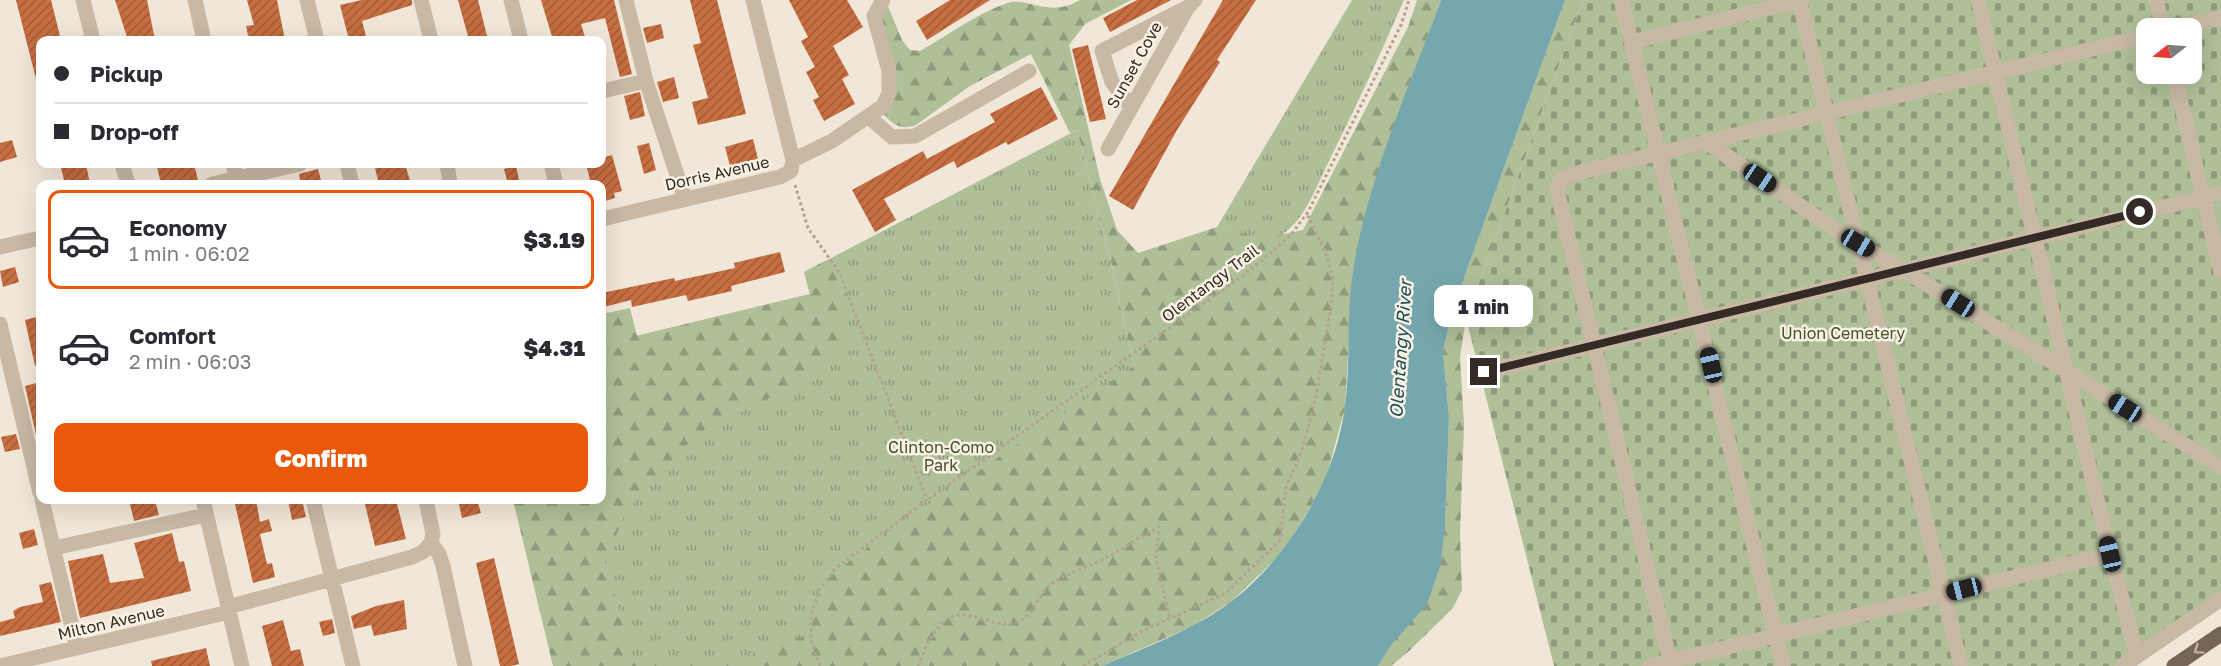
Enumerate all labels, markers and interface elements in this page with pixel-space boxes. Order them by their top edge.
street label: Sunset Cove [1102,18,1166,112]
north arrow [2136,18,2202,84]
map controls [2136,18,2202,84]
text: Pickup [90,60,163,87]
text: Drop-off [90,118,179,145]
street label: Dorris Avenue [663,151,771,195]
car [1740,160,1780,196]
route start [2126,198,2153,225]
icon: car [57,213,111,267]
text: Economy [129,214,227,241]
text: $3.19 [523,226,585,253]
car [1838,226,1878,260]
street label: Olentangy Trail [1157,240,1263,326]
text: 1 min · 06:02 [129,241,250,265]
water label: Olentangy River [1384,276,1416,419]
callout: 1 min [1434,285,1534,327]
car [1938,286,1978,320]
text: 1 min [1458,294,1509,318]
icon: car [57,321,111,375]
text: Comfort [129,322,216,349]
park label: Union Cemetery [1781,323,1905,343]
text: $4.31 [524,334,585,361]
car [1698,345,1724,385]
text: 2 min · 06:03 [129,349,252,373]
route end [1470,358,1497,385]
car [2105,391,2145,425]
button: Confirm [54,423,588,492]
park label: Clinton-Como Park [888,437,994,475]
car [2097,534,2123,574]
car [1944,576,1984,602]
street label: Milton Avenue [56,600,166,644]
one-way arrow [2193,643,2204,654]

